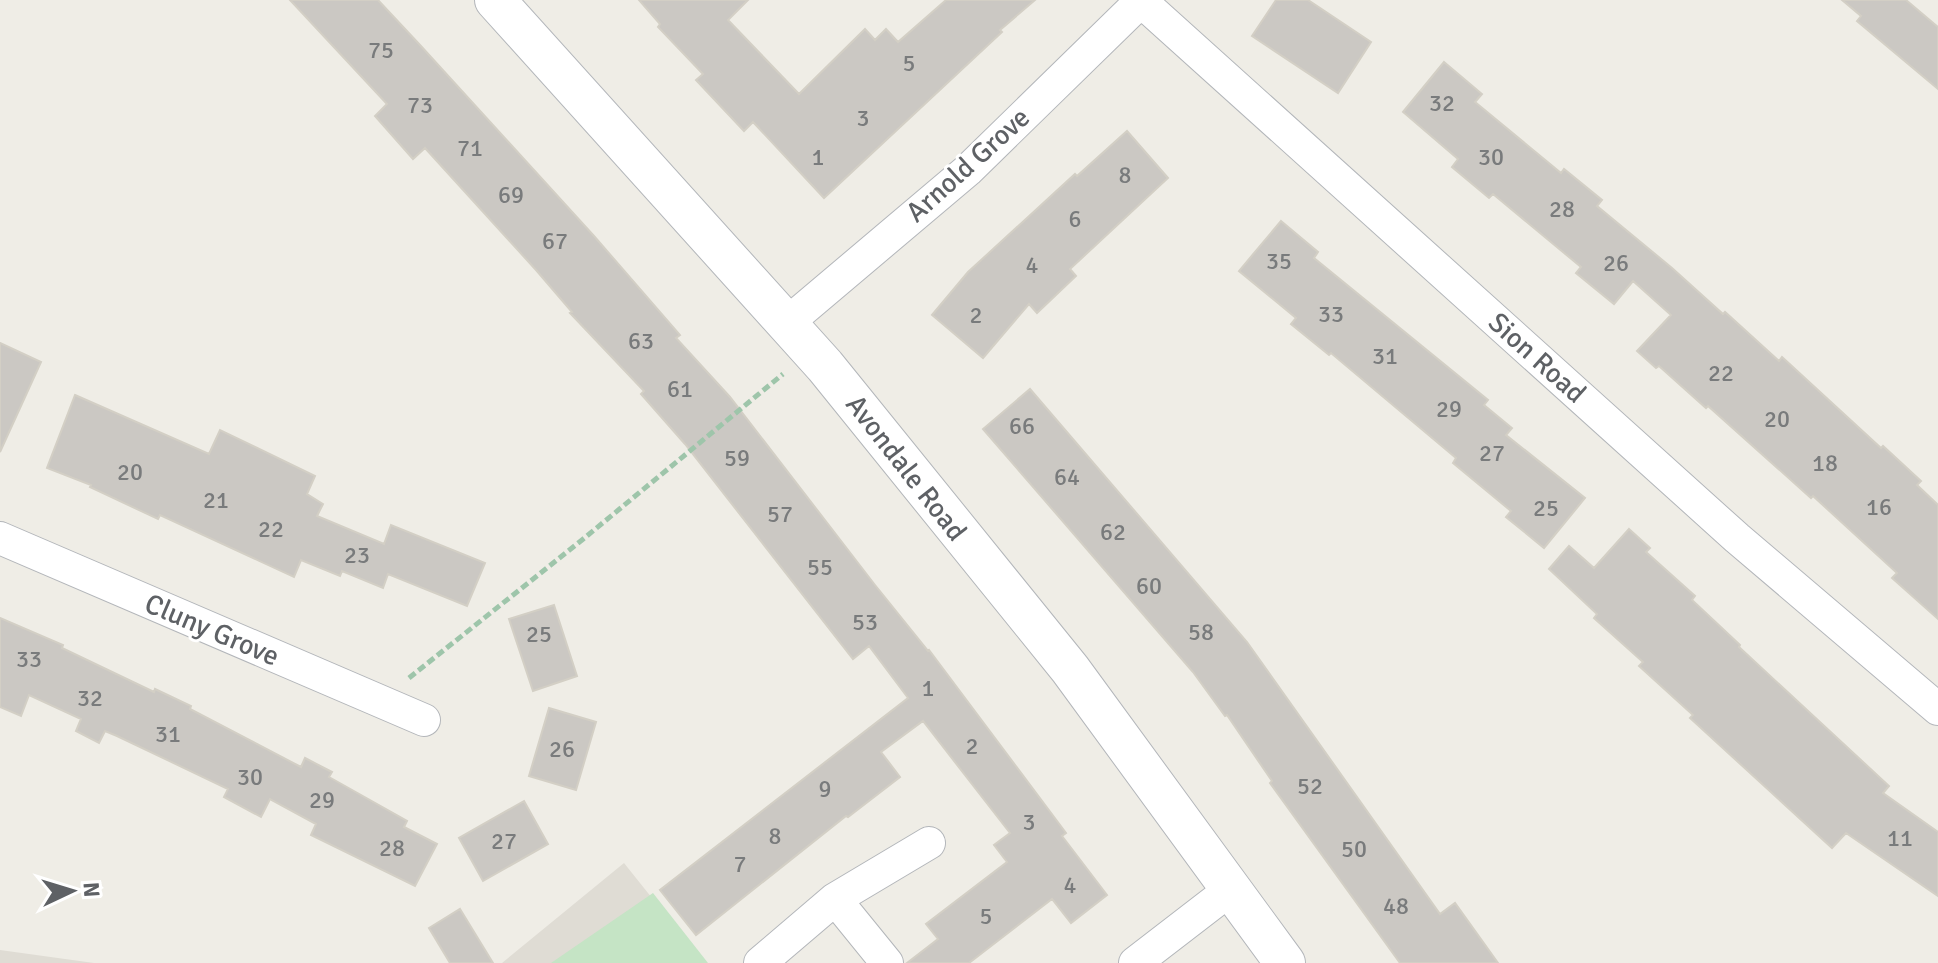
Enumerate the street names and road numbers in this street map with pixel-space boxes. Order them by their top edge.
street label: Arnold Grove [899,101,1037,229]
street label: Sion Road [1481,306,1593,410]
street label: Avondale Road [838,388,974,548]
street label: Cluny Grove [140,586,284,674]

